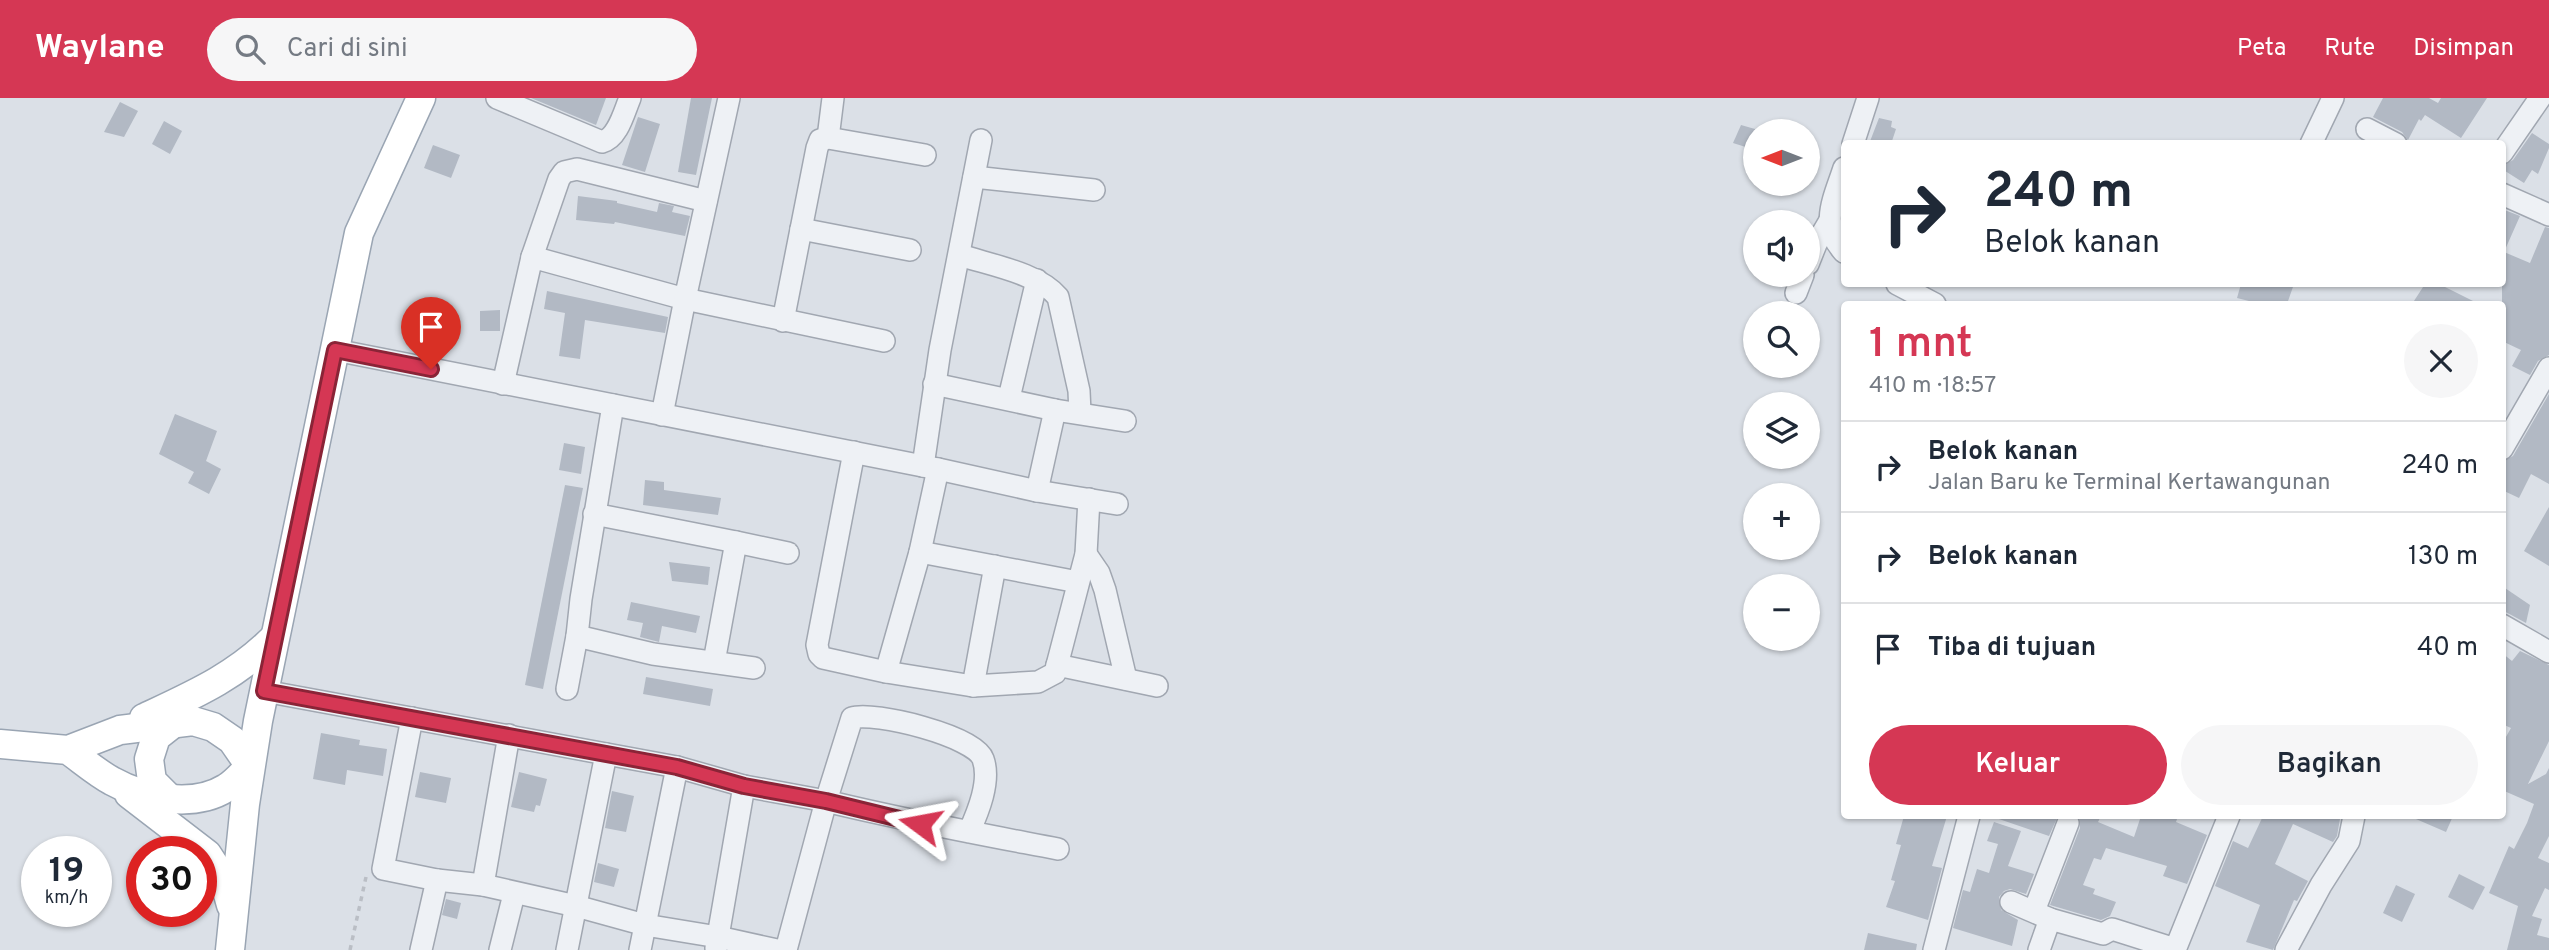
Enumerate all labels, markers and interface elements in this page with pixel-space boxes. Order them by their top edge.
search box [207,18,697,81]
text: Waylane [35,28,165,70]
icon: search [231,30,269,68]
text: Cari di sini [287,33,408,66]
text: Peta [2237,34,2286,64]
text: Rute [2324,34,2375,64]
text: Disimpan [2413,34,2514,64]
north arrow [1743,119,1820,196]
map controls [1743,119,1820,651]
text: 240 m [1984,163,2133,225]
icon: right [1869,168,1960,259]
button: sound [1743,210,1820,287]
text: Belok kanan [1984,224,2160,264]
pin [401,297,461,369]
button: search [1743,301,1820,378]
icon: arrive [412,308,450,346]
text: 1 mnt [1869,319,1973,372]
button: close [2404,324,2478,398]
text: 410 m · 18:57 [1869,372,1996,401]
button: layers [1743,392,1820,469]
text: Belok kanan [1928,436,2078,469]
icon: right [1869,448,1907,486]
text: 240 m [2401,450,2478,483]
text: Jalan Baru ke Terminal Kertawangunan [1928,469,2330,498]
button: + [1743,483,1820,560]
icon: right [1869,539,1907,577]
text: Belok kanan [1928,541,2078,574]
text: 130 m [2408,541,2478,574]
button: − [1743,574,1820,651]
icon: arrive [1869,630,1907,668]
text: Tiba di tujuan [1928,632,2096,665]
text: 40 m [2417,632,2478,665]
button: Keluar [1869,725,2167,805]
button: Bagikan [2181,725,2478,805]
position arrow [883,787,957,861]
speed limit sign: 30 [126,836,217,927]
text: 19 [49,850,84,894]
text: km/h [45,887,88,910]

